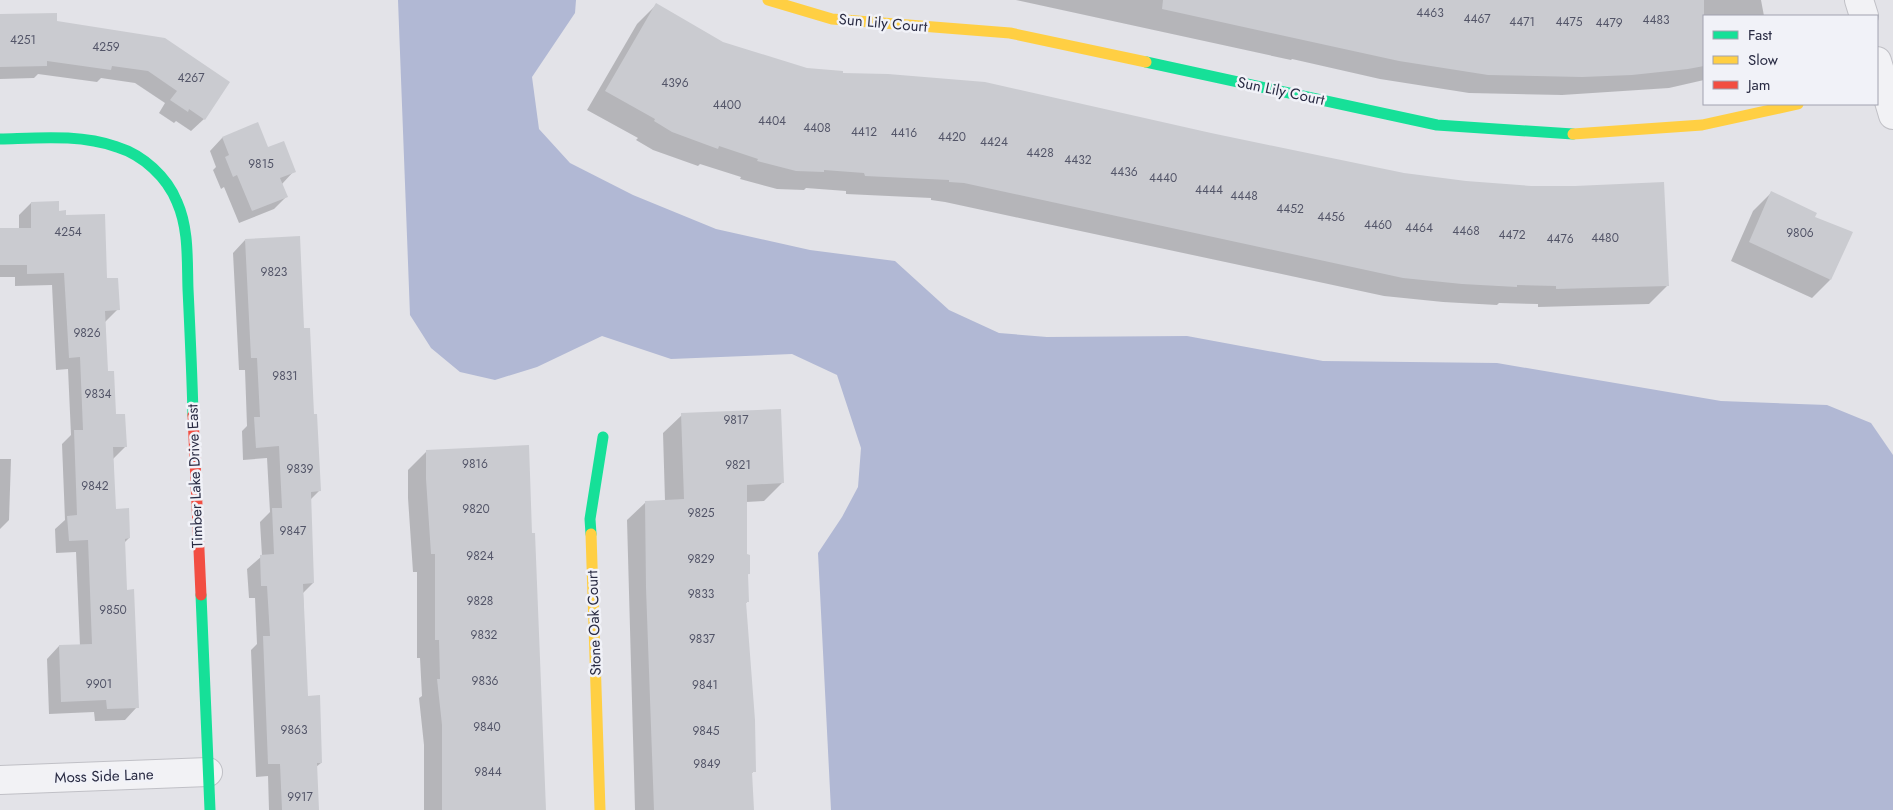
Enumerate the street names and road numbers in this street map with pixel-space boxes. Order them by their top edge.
street label: Sun Lily Court [838,8,929,38]
street label: Sun Lily Court [1235,71,1327,111]
street label: Timber Lake Drive East [181,403,209,548]
street label: Stone Oak Court [581,570,607,676]
street label: Moss Side Lane [54,763,154,789]

